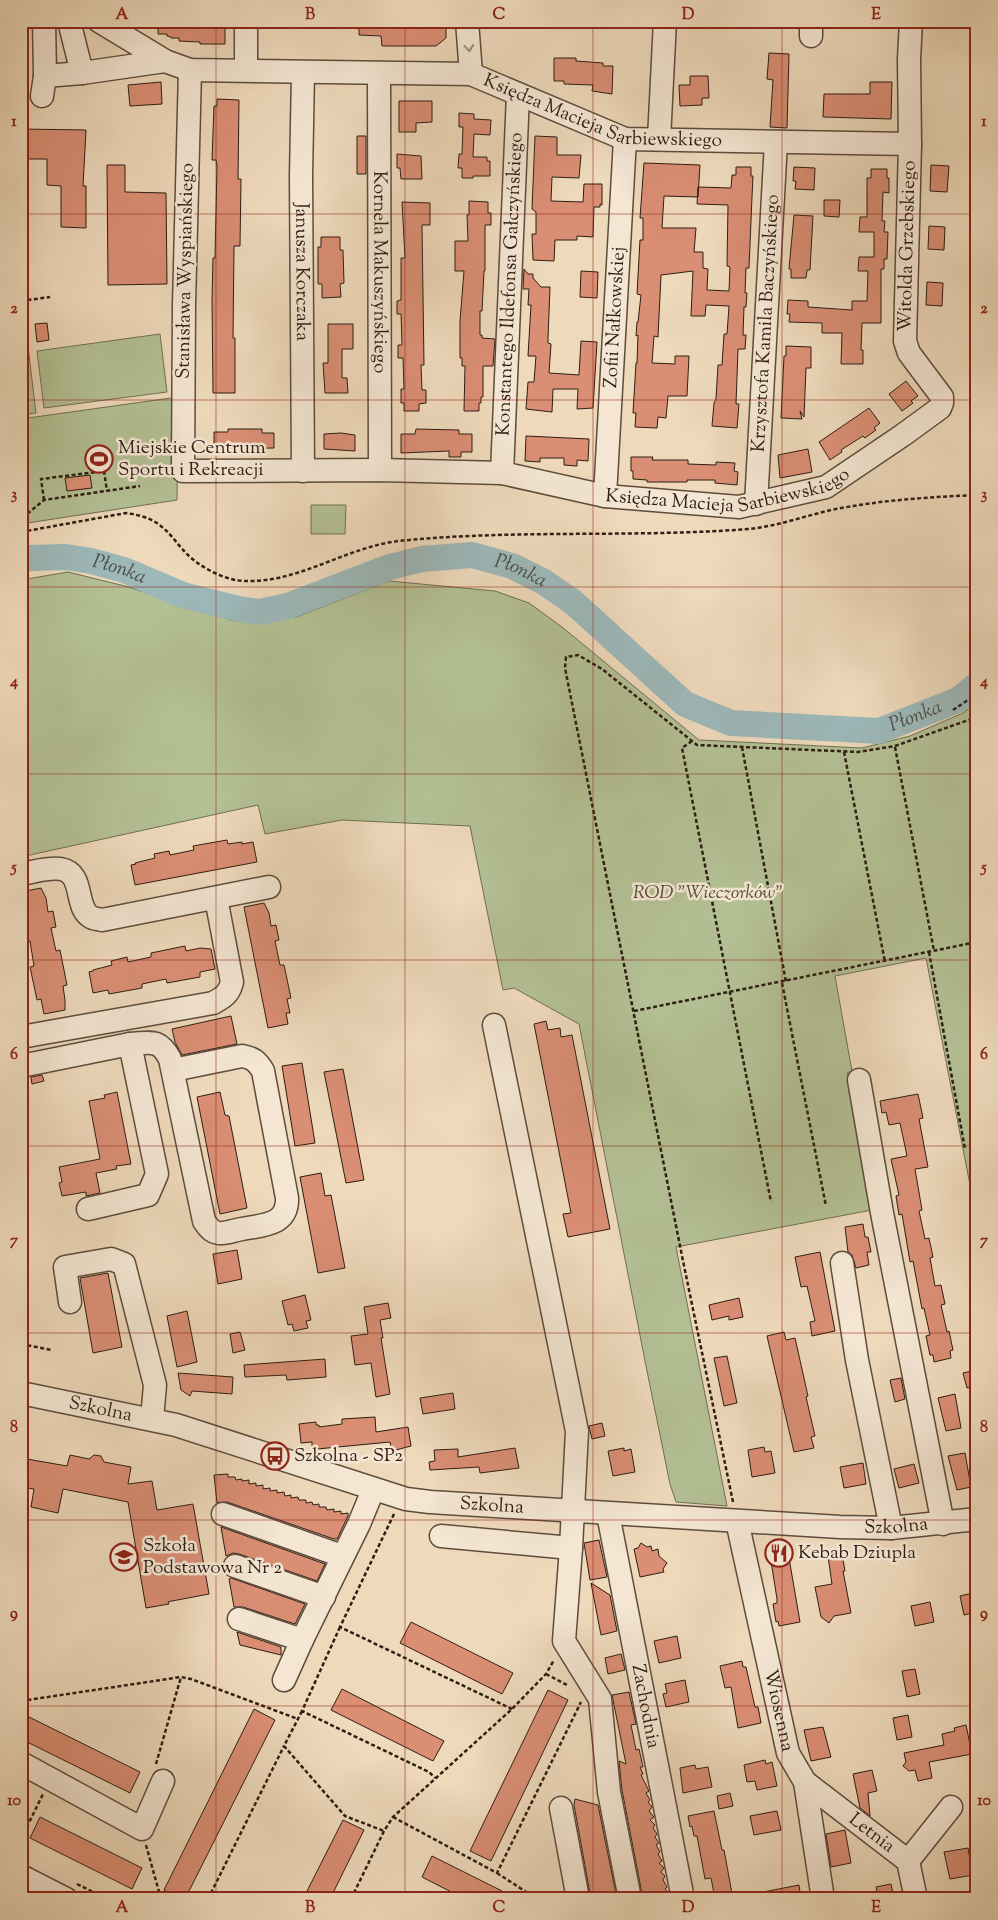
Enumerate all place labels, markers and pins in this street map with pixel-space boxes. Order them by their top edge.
place label: Miejskie Centrum Sportu i Rekreacji [118,435,266,484]
sports icon: Miejskie Centrum Sportu i Rekreacji [84,444,114,474]
bus stop icon: Szkolna - SP2 [260,1441,290,1471]
place label: Szkolna - SP2 [294,1443,403,1470]
place label: Szkoła Podstawowa Nr 2 [143,1533,282,1582]
restaurant icon: Kebab Dziupla [764,1538,794,1568]
place label: Kebab Dziupla [798,1540,916,1567]
school or university icon: Szkoła Podstawowa Nr 2 [109,1542,139,1572]

